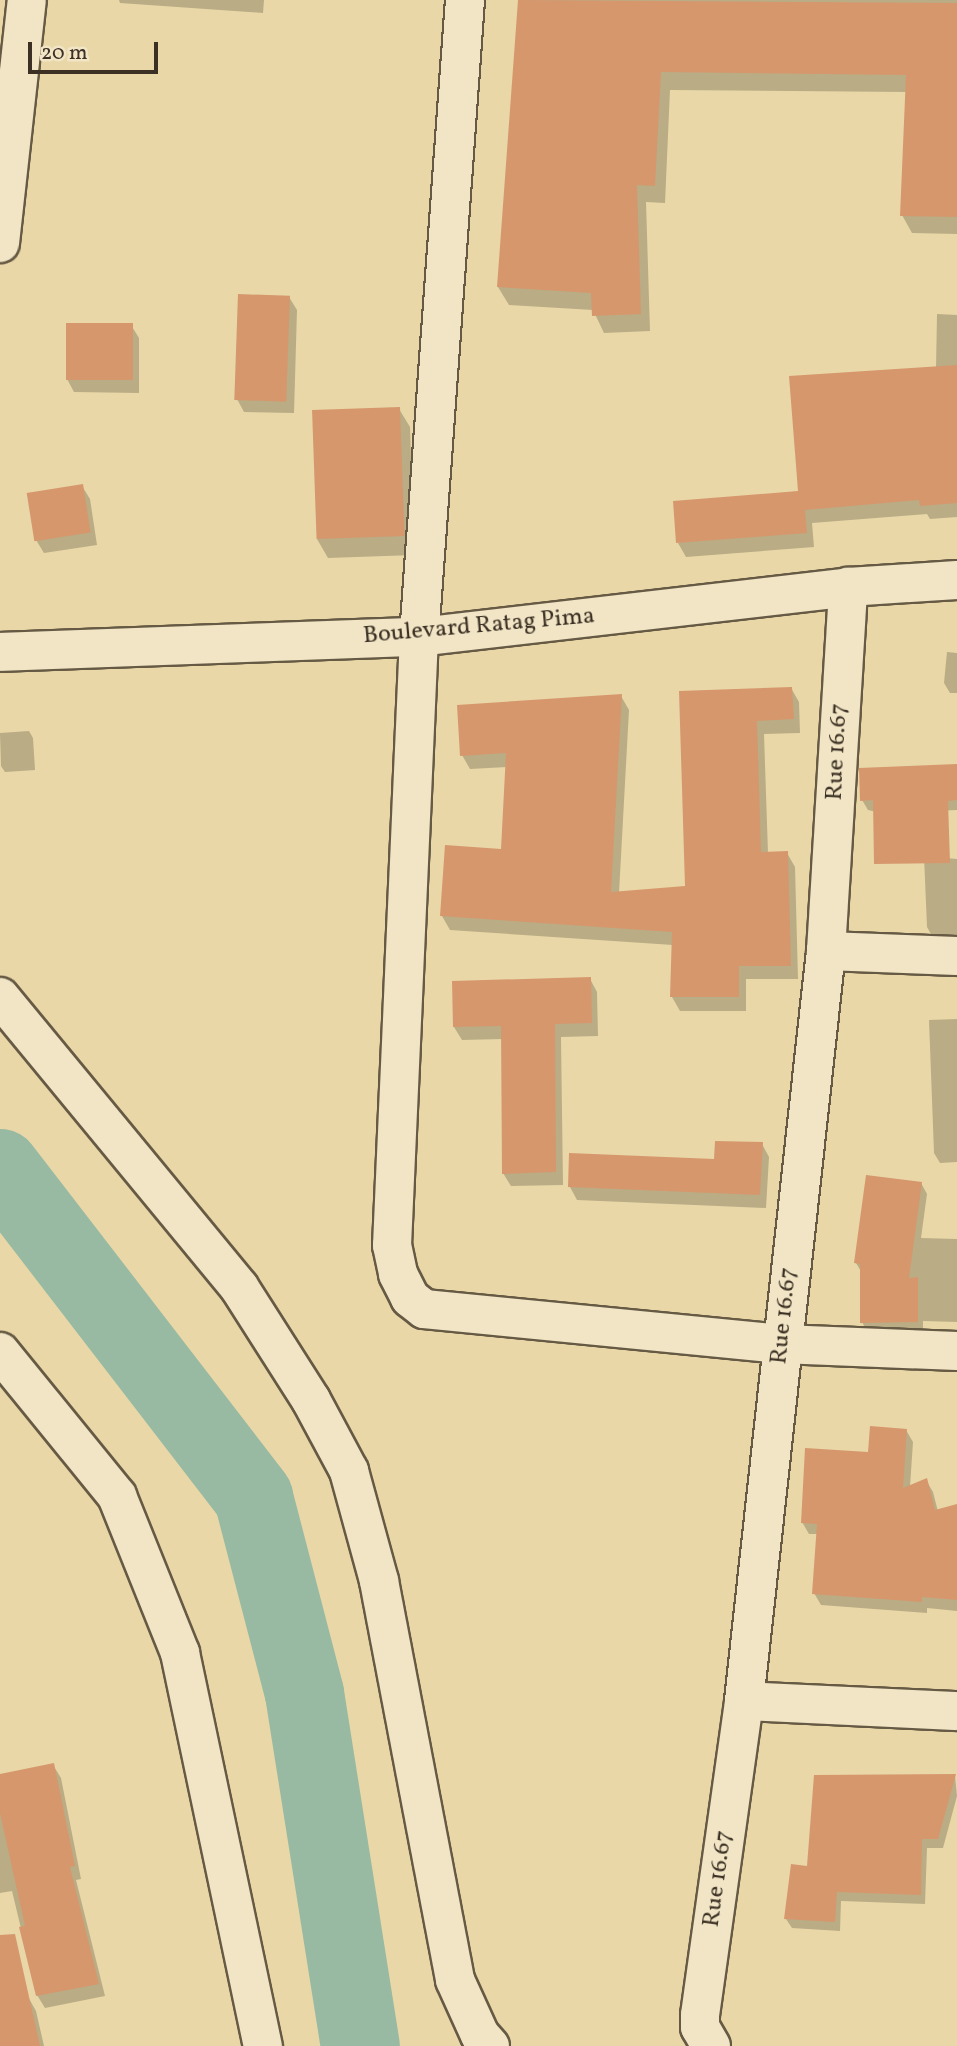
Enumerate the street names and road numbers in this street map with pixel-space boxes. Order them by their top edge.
street label: Boulevard Ratag Pima [362,603,596,651]
street label: Rue 16.67 [821,703,855,801]
street label: Rue 16.67 [766,1266,804,1366]
street label: Rue 16.67 [698,1829,740,1929]

